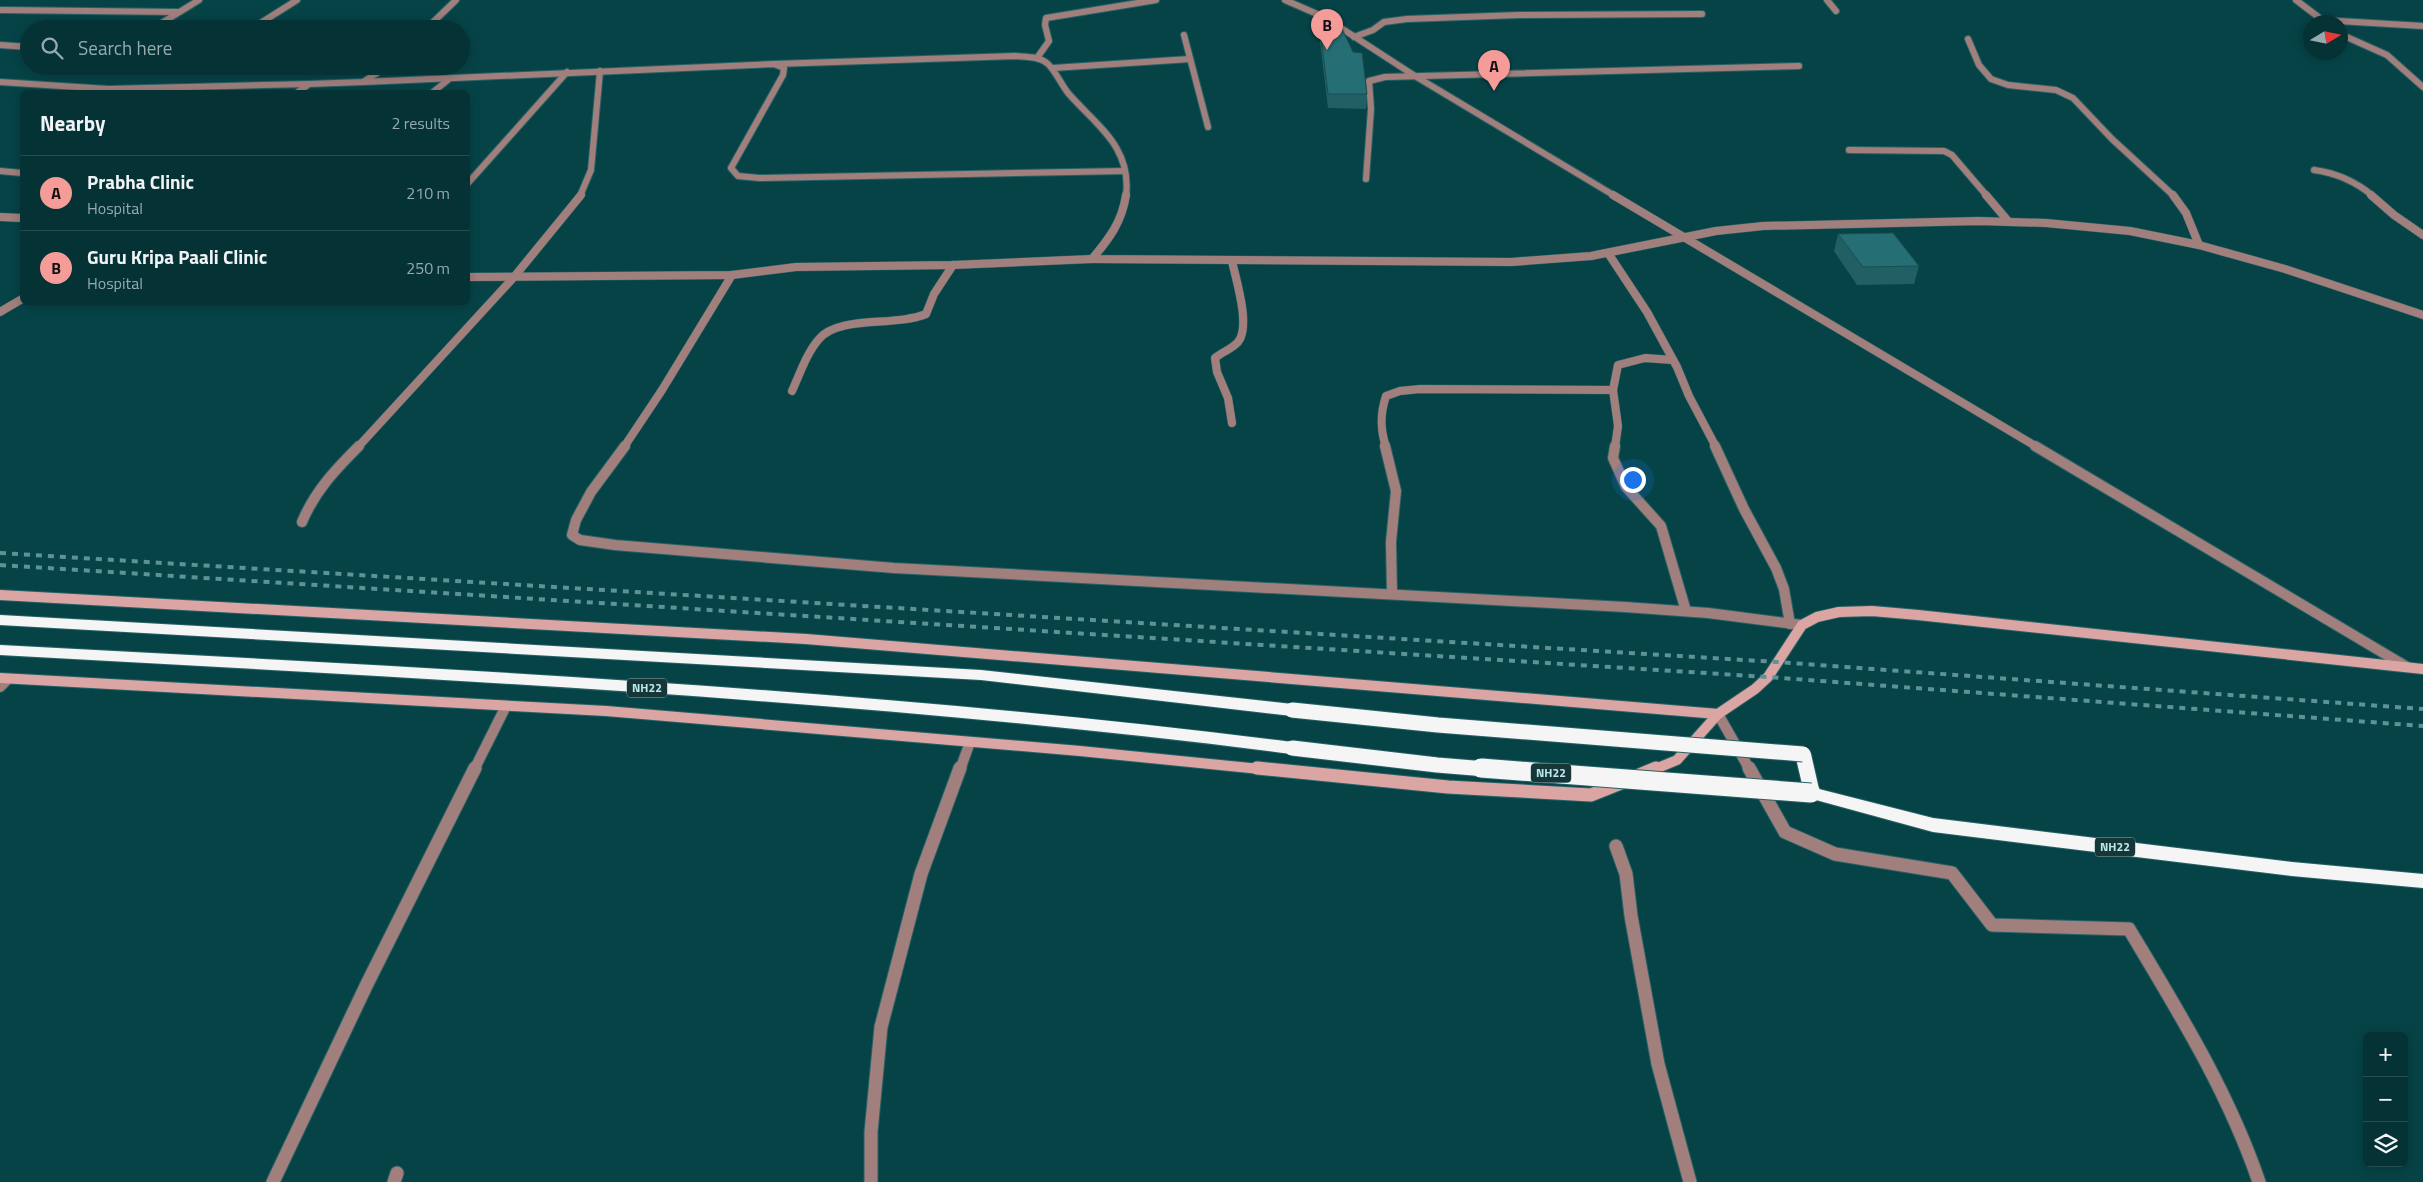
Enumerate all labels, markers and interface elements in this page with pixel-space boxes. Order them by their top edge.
pin: B [1311,9,1343,50]
north arrow [2303,15,2348,60]
search box [20,20,470,75]
text: Search here [78,33,172,62]
icon: search [38,34,66,62]
pin: A [1478,50,1510,91]
text: Nearby [40,107,105,139]
text: 2 results [391,111,450,135]
text: Prabha Clinic [87,167,194,196]
text: A [51,181,61,205]
text: 210 m [406,181,450,205]
text: Hospital [87,196,143,220]
text: Guru Kripa Paali Clinic [87,242,267,271]
text: B [51,256,61,280]
text: 250 m [406,256,450,280]
text: Hospital [87,271,143,295]
your location [1620,467,1646,493]
road number: NH22 [627,678,667,698]
road number: NH22 [1531,764,1571,782]
road number: NH22 [2095,838,2135,856]
map controls [2363,1032,2408,1167]
button: + [2363,1032,2408,1077]
button: − [2363,1077,2408,1122]
button: layers [2363,1122,2408,1167]

